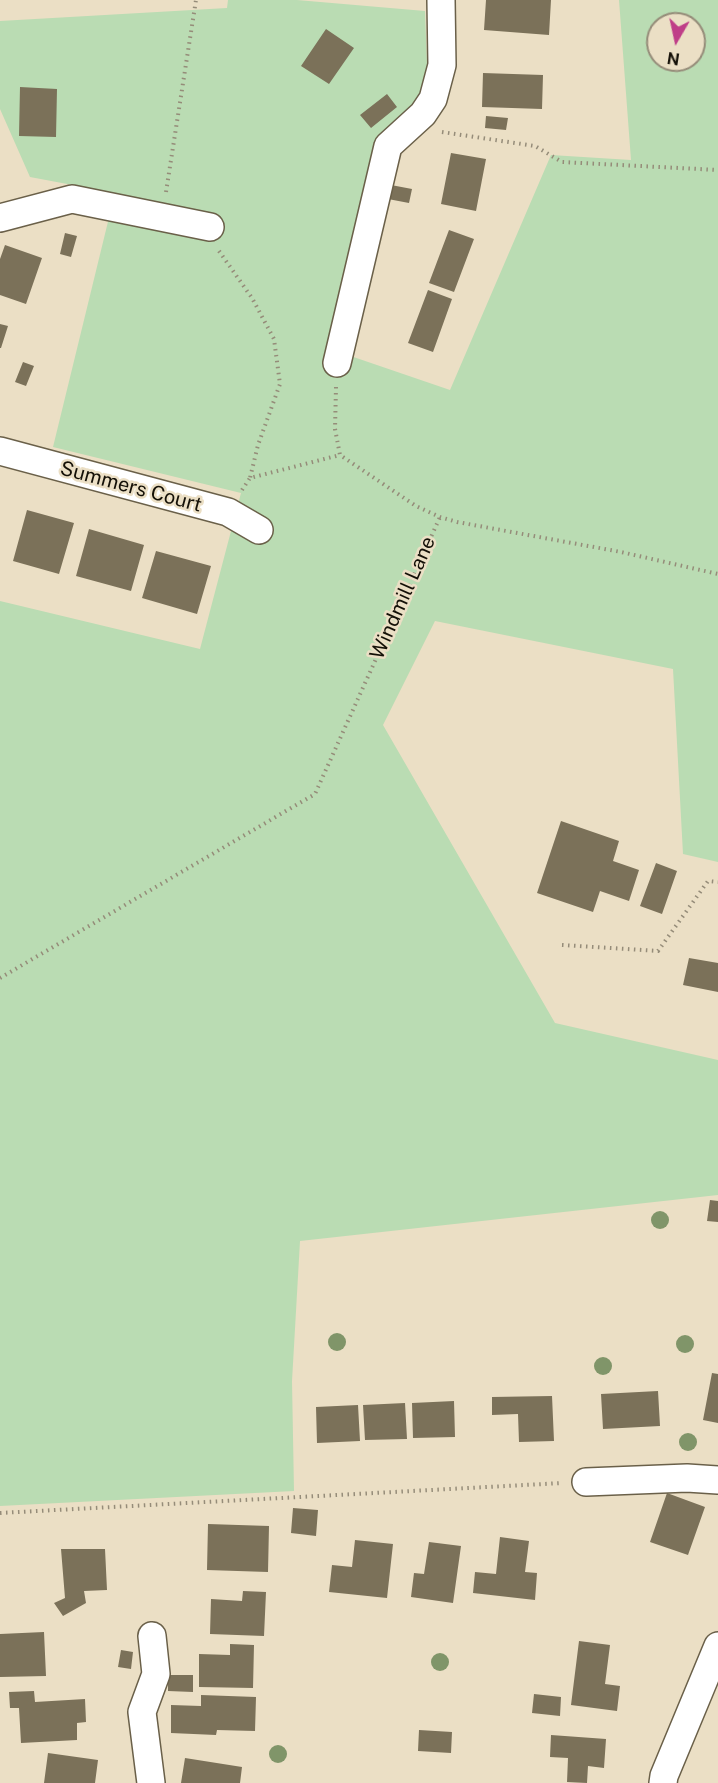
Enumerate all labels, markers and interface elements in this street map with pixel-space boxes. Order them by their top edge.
north arrow [646,12,706,72]
text: N [666,48,681,69]
street label: Summers Court [57,457,205,517]
street label: Windmill Lane [365,533,441,663]

